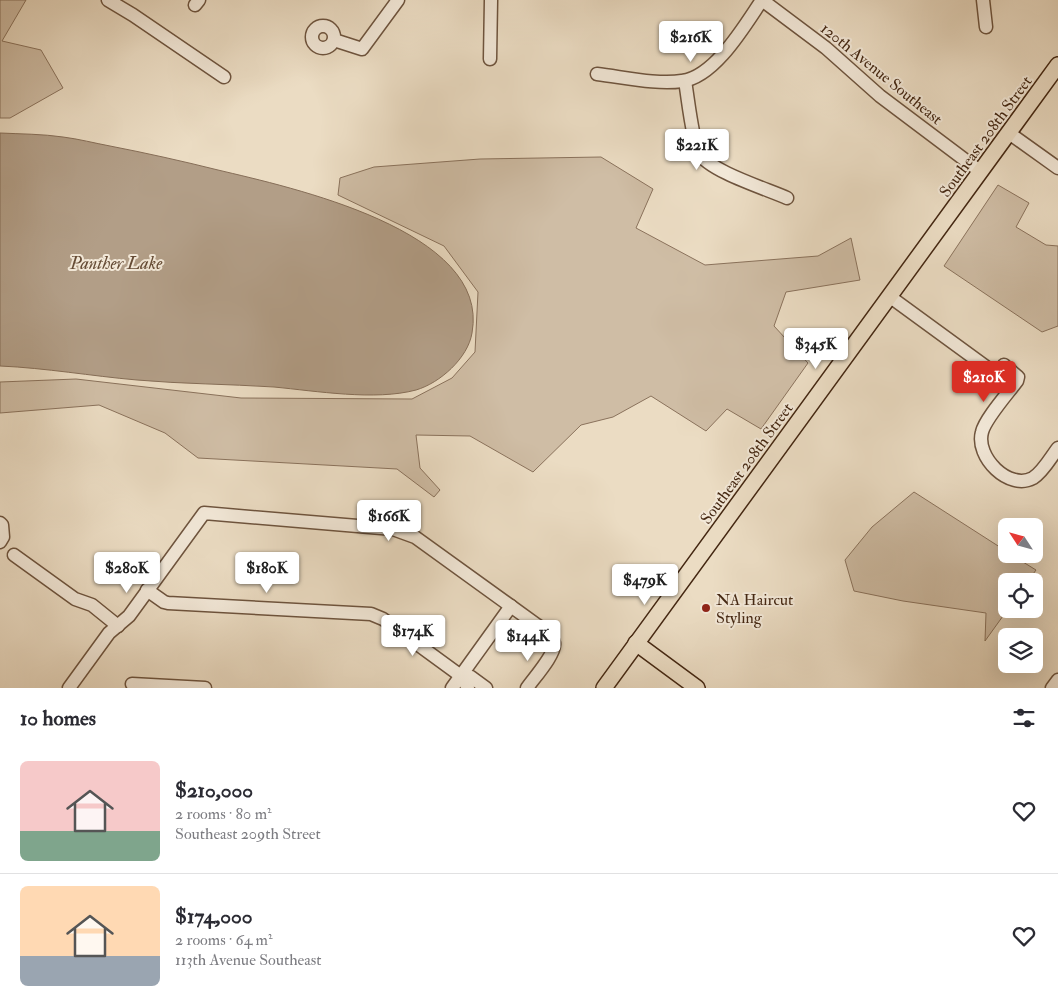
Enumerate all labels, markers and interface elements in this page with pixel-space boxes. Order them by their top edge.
street label: 120th Avenue Southeast [816,18,946,129]
pin: $216K [656,20,726,63]
text: $216K [670,27,712,47]
street label: Southeast 208th Street [935,72,1037,201]
pin: $221K [662,128,732,171]
text: $221K [676,135,718,155]
water label: Panther Lake [69,252,163,275]
pin: $345K [781,328,851,370]
text: $345K [795,334,837,354]
pin: $210K [949,360,1019,403]
text: $210K [963,367,1005,387]
street label: Southeast 208th Street [696,399,798,528]
pin: $166K [354,500,424,542]
text: $166K [368,506,410,526]
north arrow [998,518,1042,562]
map controls [998,518,1043,673]
pin: $280K [92,552,162,594]
pin: $180K [232,552,302,594]
text: $280K [105,558,149,578]
text: $180K [246,558,288,578]
pin: $479K [610,564,680,606]
text: $479K [623,570,667,590]
button: locate [998,573,1043,618]
place label: NA Haircut Styling [716,590,793,628]
marker: NA Haircut Styling [700,602,712,614]
pin: $174K [378,614,448,657]
pin: $144K [493,620,563,662]
text: $174K [392,621,434,641]
text: $144K [506,626,550,646]
button: layers [998,628,1043,673]
icon: filters [1010,704,1038,732]
text: 10 homes [20,705,96,732]
text: $210,000 [175,777,253,804]
icon: home [60,781,120,841]
icon: heart [1010,797,1038,825]
text: 2 rooms · 80 m² [175,804,272,824]
text: Southeast 209th Street [175,824,321,844]
text: $174,000 [175,903,253,930]
icon: home [60,906,120,966]
icon: heart [1010,922,1038,950]
text: 2 rooms · 64 m² [175,930,273,950]
text: 113th Avenue Southeast [175,950,322,970]

